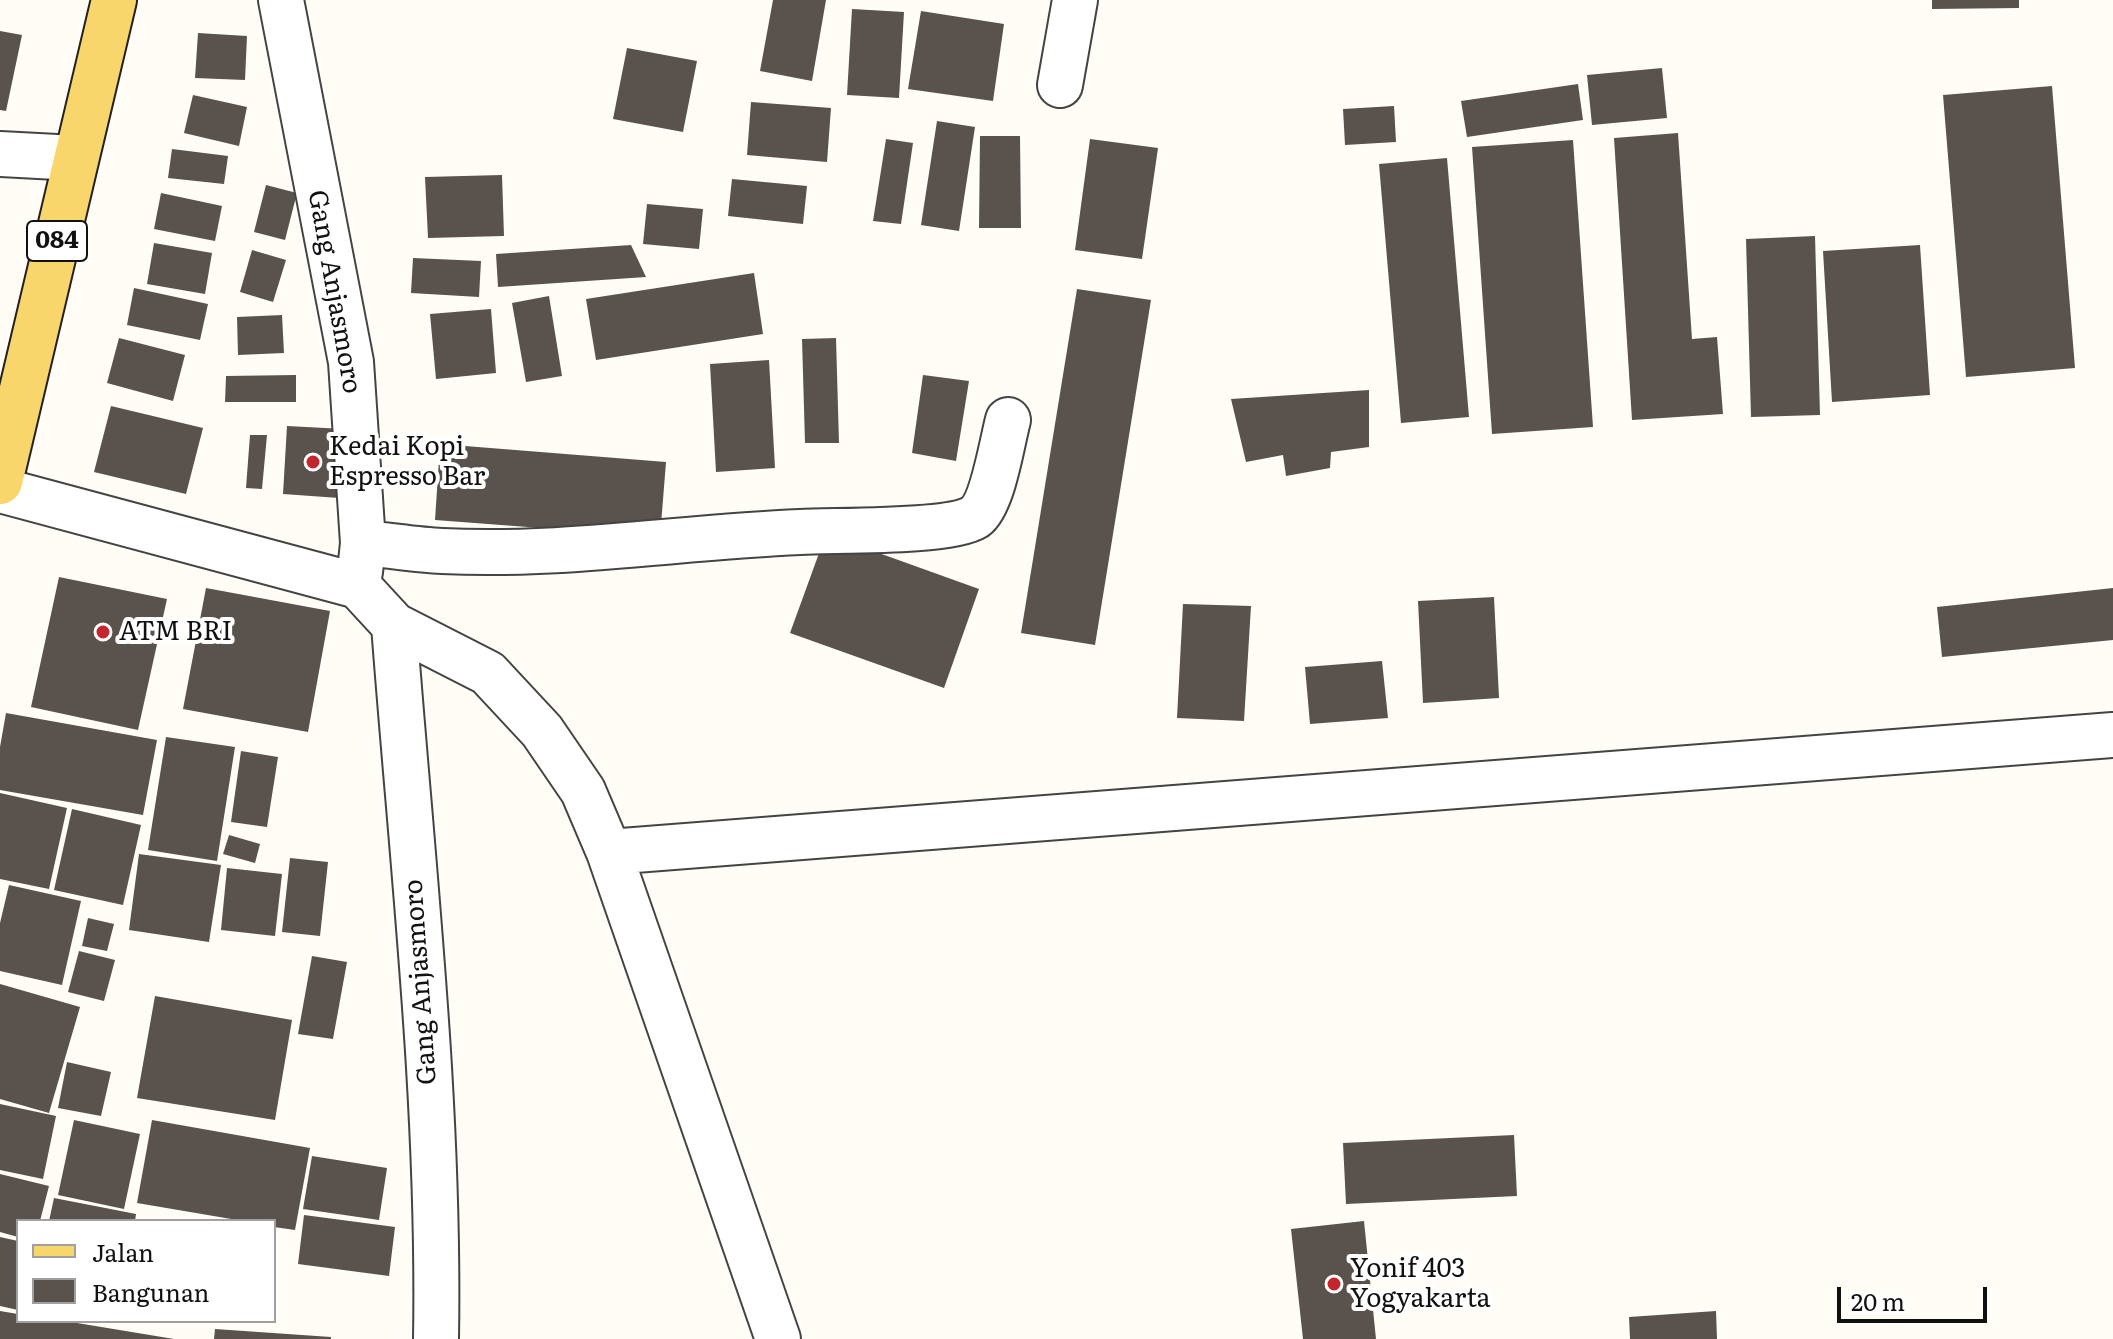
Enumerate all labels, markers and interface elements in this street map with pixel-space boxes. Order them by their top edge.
street label: Gang Anjasmoro [301,188,367,396]
road number: 084 [27,221,87,261]
place label: Kedai Kopi Espresso Bar [329,431,485,492]
marker: Kedai Kopi Espresso Bar [304,453,322,471]
place label: ATM BRI [119,616,232,648]
marker: ATM BRI [94,623,112,641]
street label: Gang Anjasmoro [398,878,444,1086]
legend [16,1219,276,1323]
text: Jalan [92,1234,154,1269]
place label: Yonif 403 Yogyakarta [1350,1253,1491,1314]
scale bar [1841,1271,1991,1321]
text: Bangunan [92,1274,210,1309]
marker: Yonif 403 Yogyakarta [1325,1275,1343,1293]
text: 20 m [1851,1283,1905,1318]

